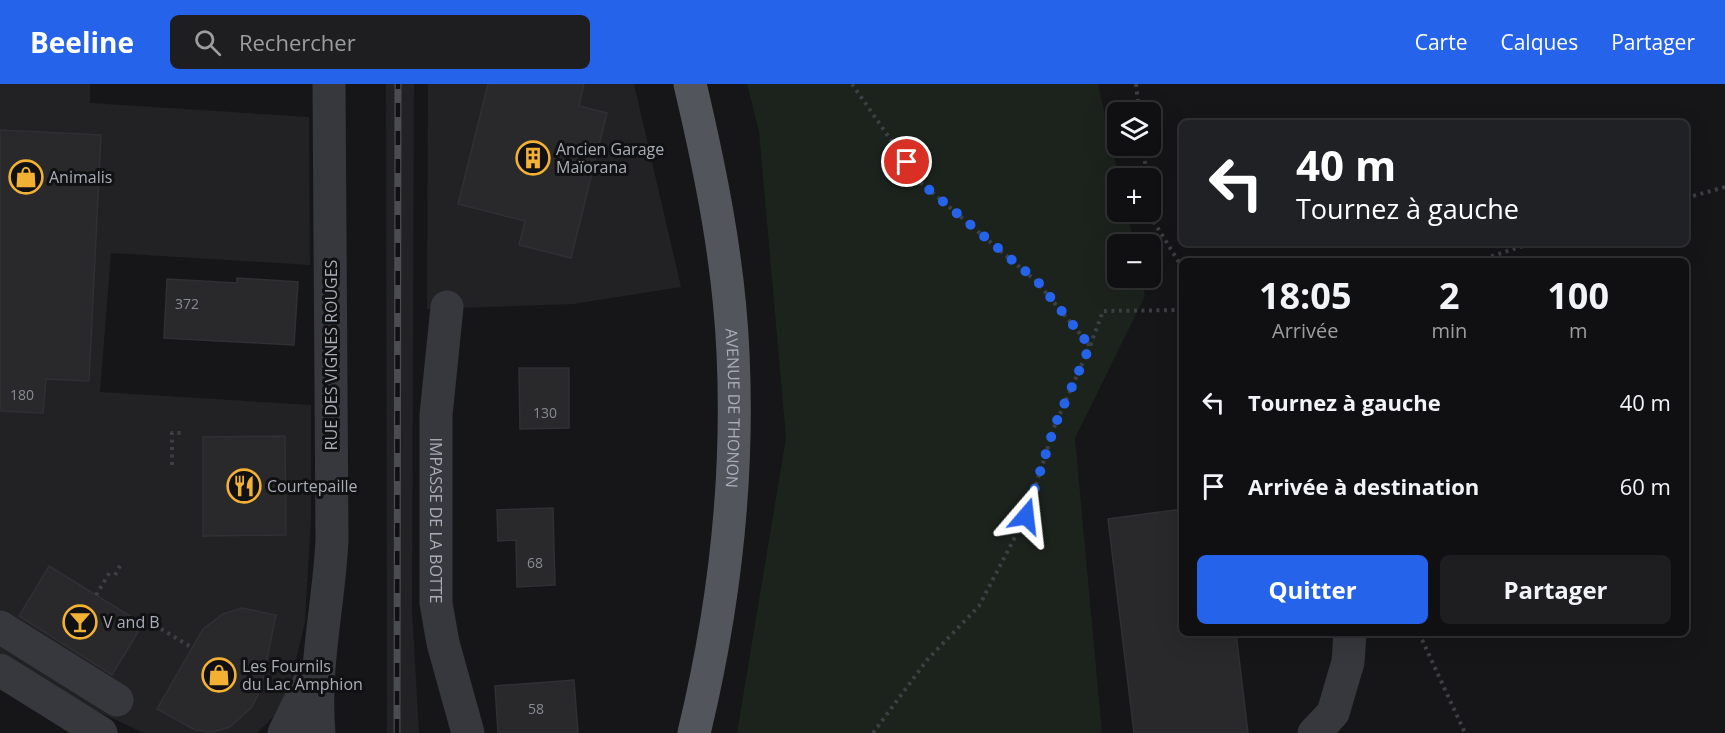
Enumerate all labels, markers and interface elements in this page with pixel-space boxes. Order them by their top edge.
search box [170,15,590,69]
text: Beeline [30,23,134,61]
icon: search [191,26,224,59]
text: Rechercher [239,27,356,57]
text: Carte [1415,28,1467,56]
text: Calques [1500,28,1578,56]
text: Partager [1611,28,1695,56]
map controls [1107,102,1161,288]
button: layers [1107,102,1161,156]
pin [881,136,932,187]
text: 40 m [1296,136,1396,193]
place label: Ancien Garage Maïorana [556,138,664,178]
building icon: Ancien Garage Maïorana [515,140,551,176]
icon: left [1197,144,1275,222]
icon: arrive [890,145,923,178]
shop icon: Animalis [8,159,44,195]
place label: Animalis [49,166,112,188]
button: + [1107,168,1161,222]
text: Tournez à gauche [1296,190,1519,227]
button: − [1107,234,1161,288]
street label: RUE DES VIGNES ROUGES [320,259,342,450]
text: 18:05 [1259,271,1352,320]
text: 2 [1439,271,1460,320]
text: 100 [1547,271,1609,320]
house number: 372 [175,294,199,313]
text: Arrivée [1272,317,1338,344]
text: min [1431,317,1467,344]
text: m [1569,317,1587,344]
street label: AVENUE DE THONON [721,328,745,489]
house number: 180 [10,385,34,404]
icon: left [1197,386,1230,419]
text: Tournez à gauche [1248,387,1441,417]
text: 40 m [1620,387,1671,417]
house number: 130 [533,403,557,422]
street label: IMPASSE DE LA BOTTE [425,438,447,603]
restaurant icon: Courtepaille [226,468,262,504]
icon: arrive [1197,470,1230,503]
text: Arrivée à destination [1248,471,1479,501]
text: 60 m [1620,471,1671,501]
place label: Courtepaille [267,475,358,497]
position arrow [994,484,1058,548]
house number: 68 [527,553,543,572]
button: Quitter [1197,555,1428,624]
button: Partager [1440,555,1671,624]
bar icon: V and B [62,604,98,640]
place label: V and B [103,611,160,633]
place label: Les Fournils du Lac Amphion [242,655,363,695]
shop icon: Les Fournils du Lac Amphion [201,657,237,693]
house number: 58 [528,699,544,718]

